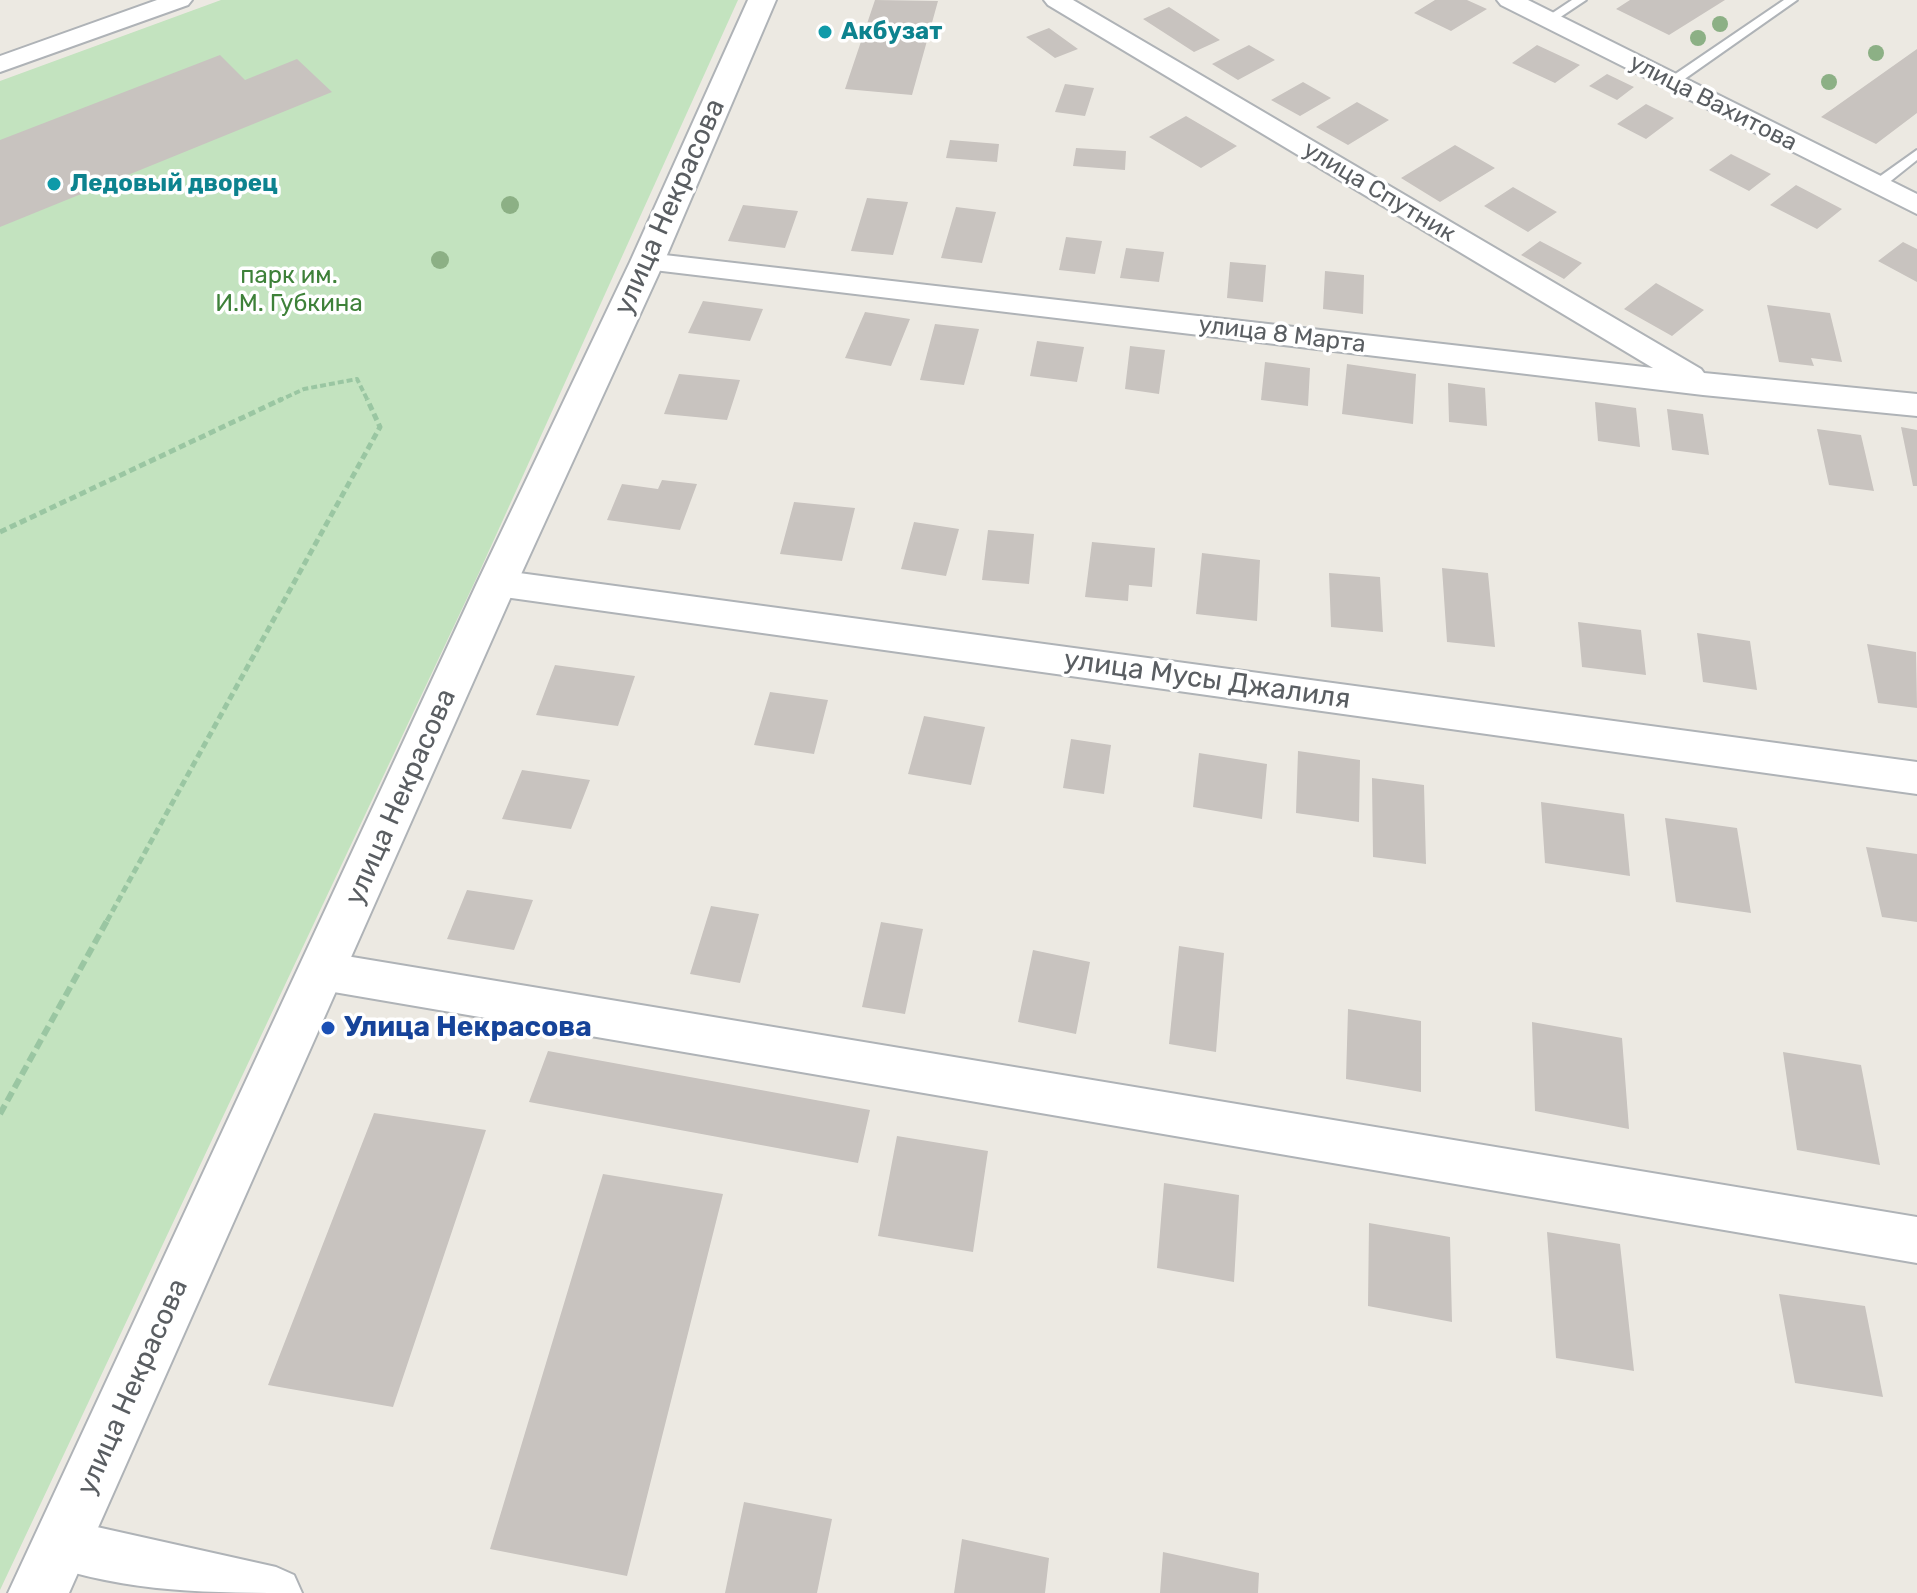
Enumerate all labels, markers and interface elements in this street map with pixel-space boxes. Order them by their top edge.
place label: Акбузат [841,18,942,46]
marker: Акбузат [816,23,834,41]
street label: улица Вахитова [1624,48,1802,158]
street label: улица Некрасова [607,94,733,320]
street label: улица Спутник [1298,135,1460,249]
place label: Ледовый дворец [70,170,278,198]
marker: Ледовый дворец [45,175,63,193]
park label: парк им. И.М. Губкина [215,262,363,318]
street label: улица 8 Марта [1197,310,1367,360]
street label: улица Мусы Джалиля [1062,643,1352,717]
street label: улица Некрасова [338,684,464,910]
place label: Улица Некрасова [344,1011,592,1045]
marker: Улица Некрасова [319,1019,337,1037]
street label: улица Некрасова [70,1274,196,1500]

